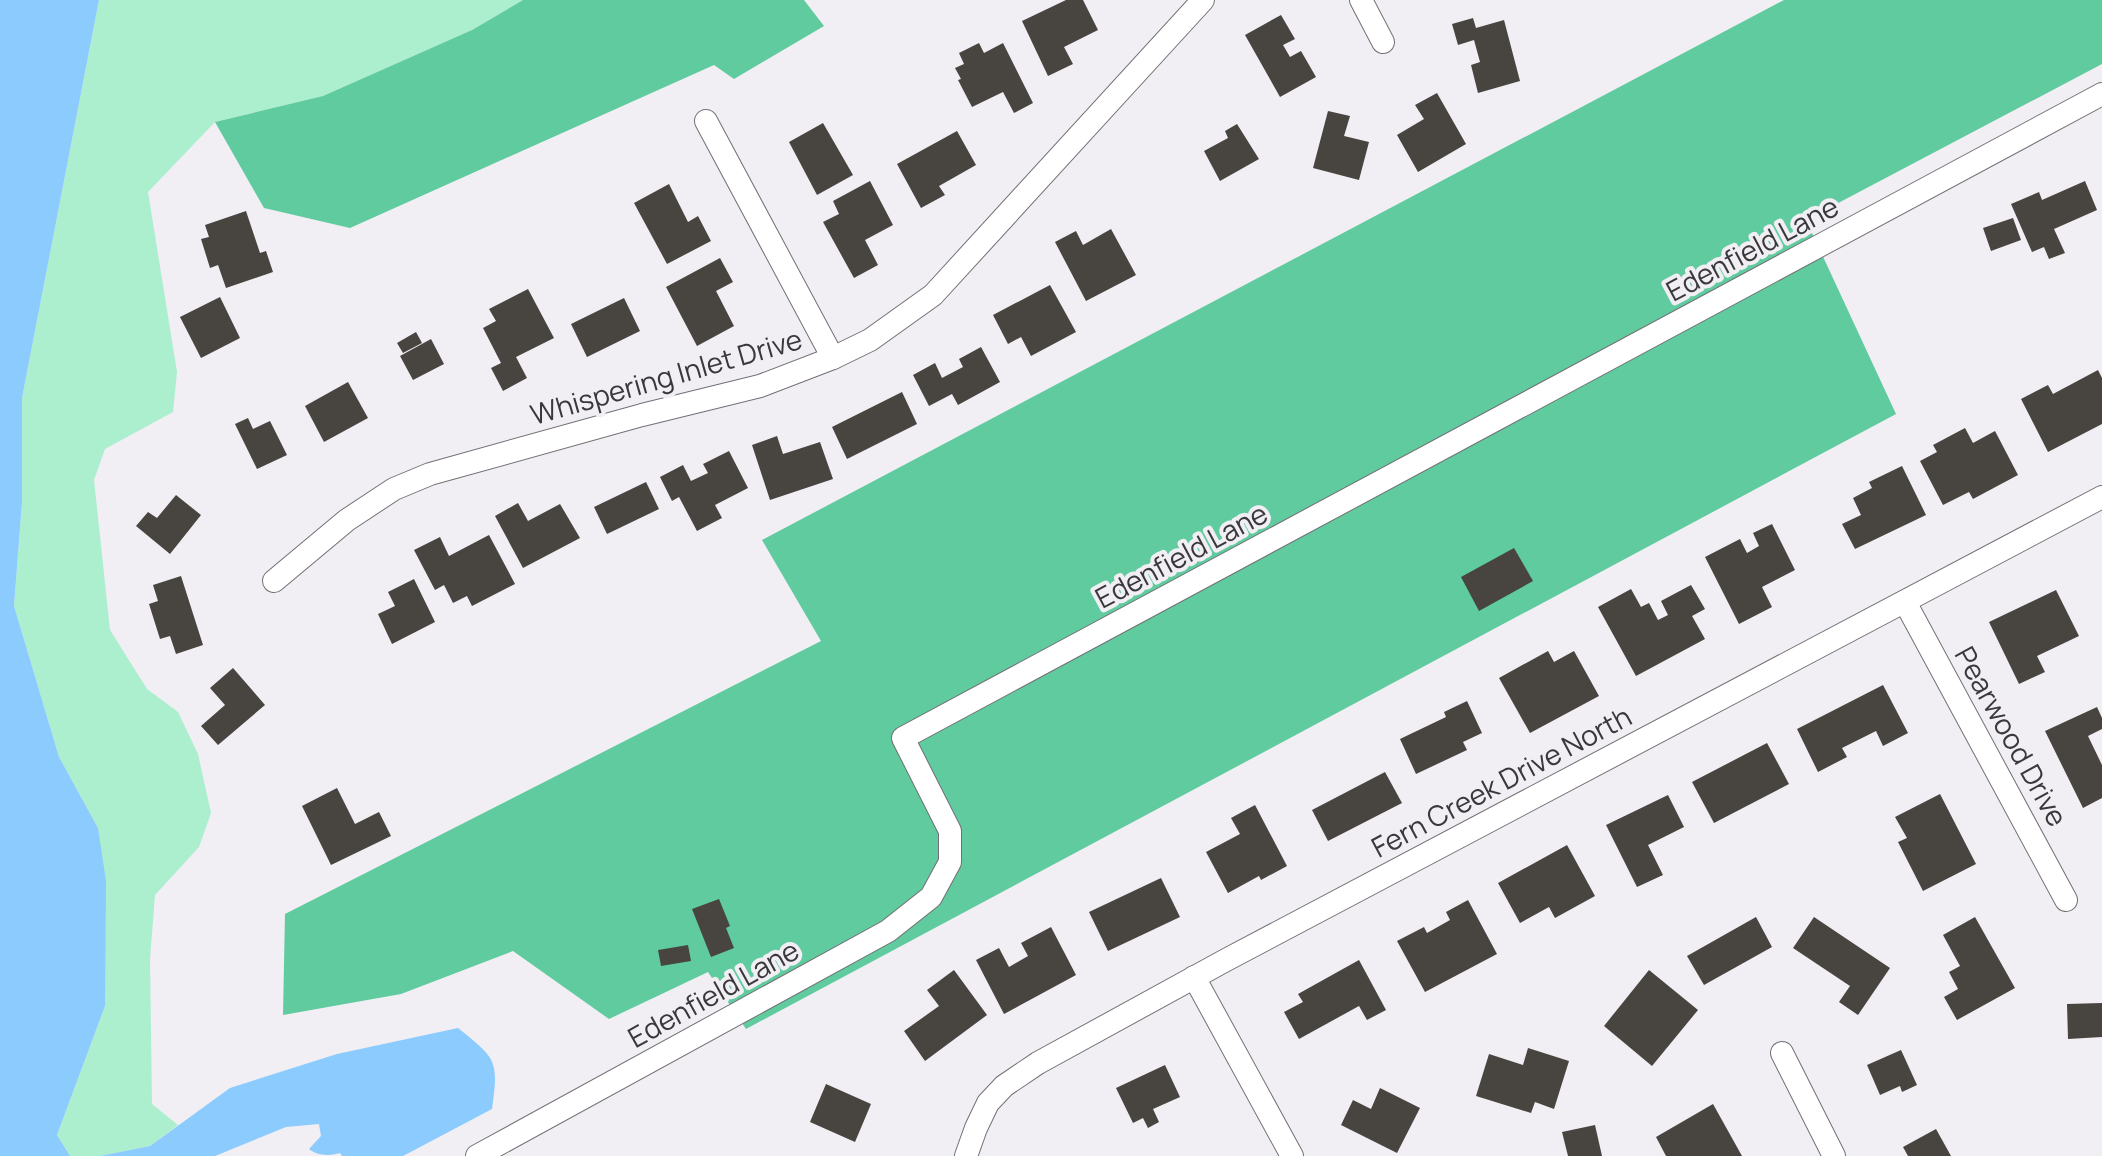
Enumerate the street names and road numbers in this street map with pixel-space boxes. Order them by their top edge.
street label: Edenfield Lane [1659,187,1845,309]
street label: Whispering Inlet Drive [526,319,806,433]
street label: Edenfield Lane [1088,494,1274,616]
street label: Pearwood Drive [1947,639,2077,833]
street label: Fern Creek Drive North [1364,696,1638,866]
street label: Edenfield Lane [621,930,805,1056]

